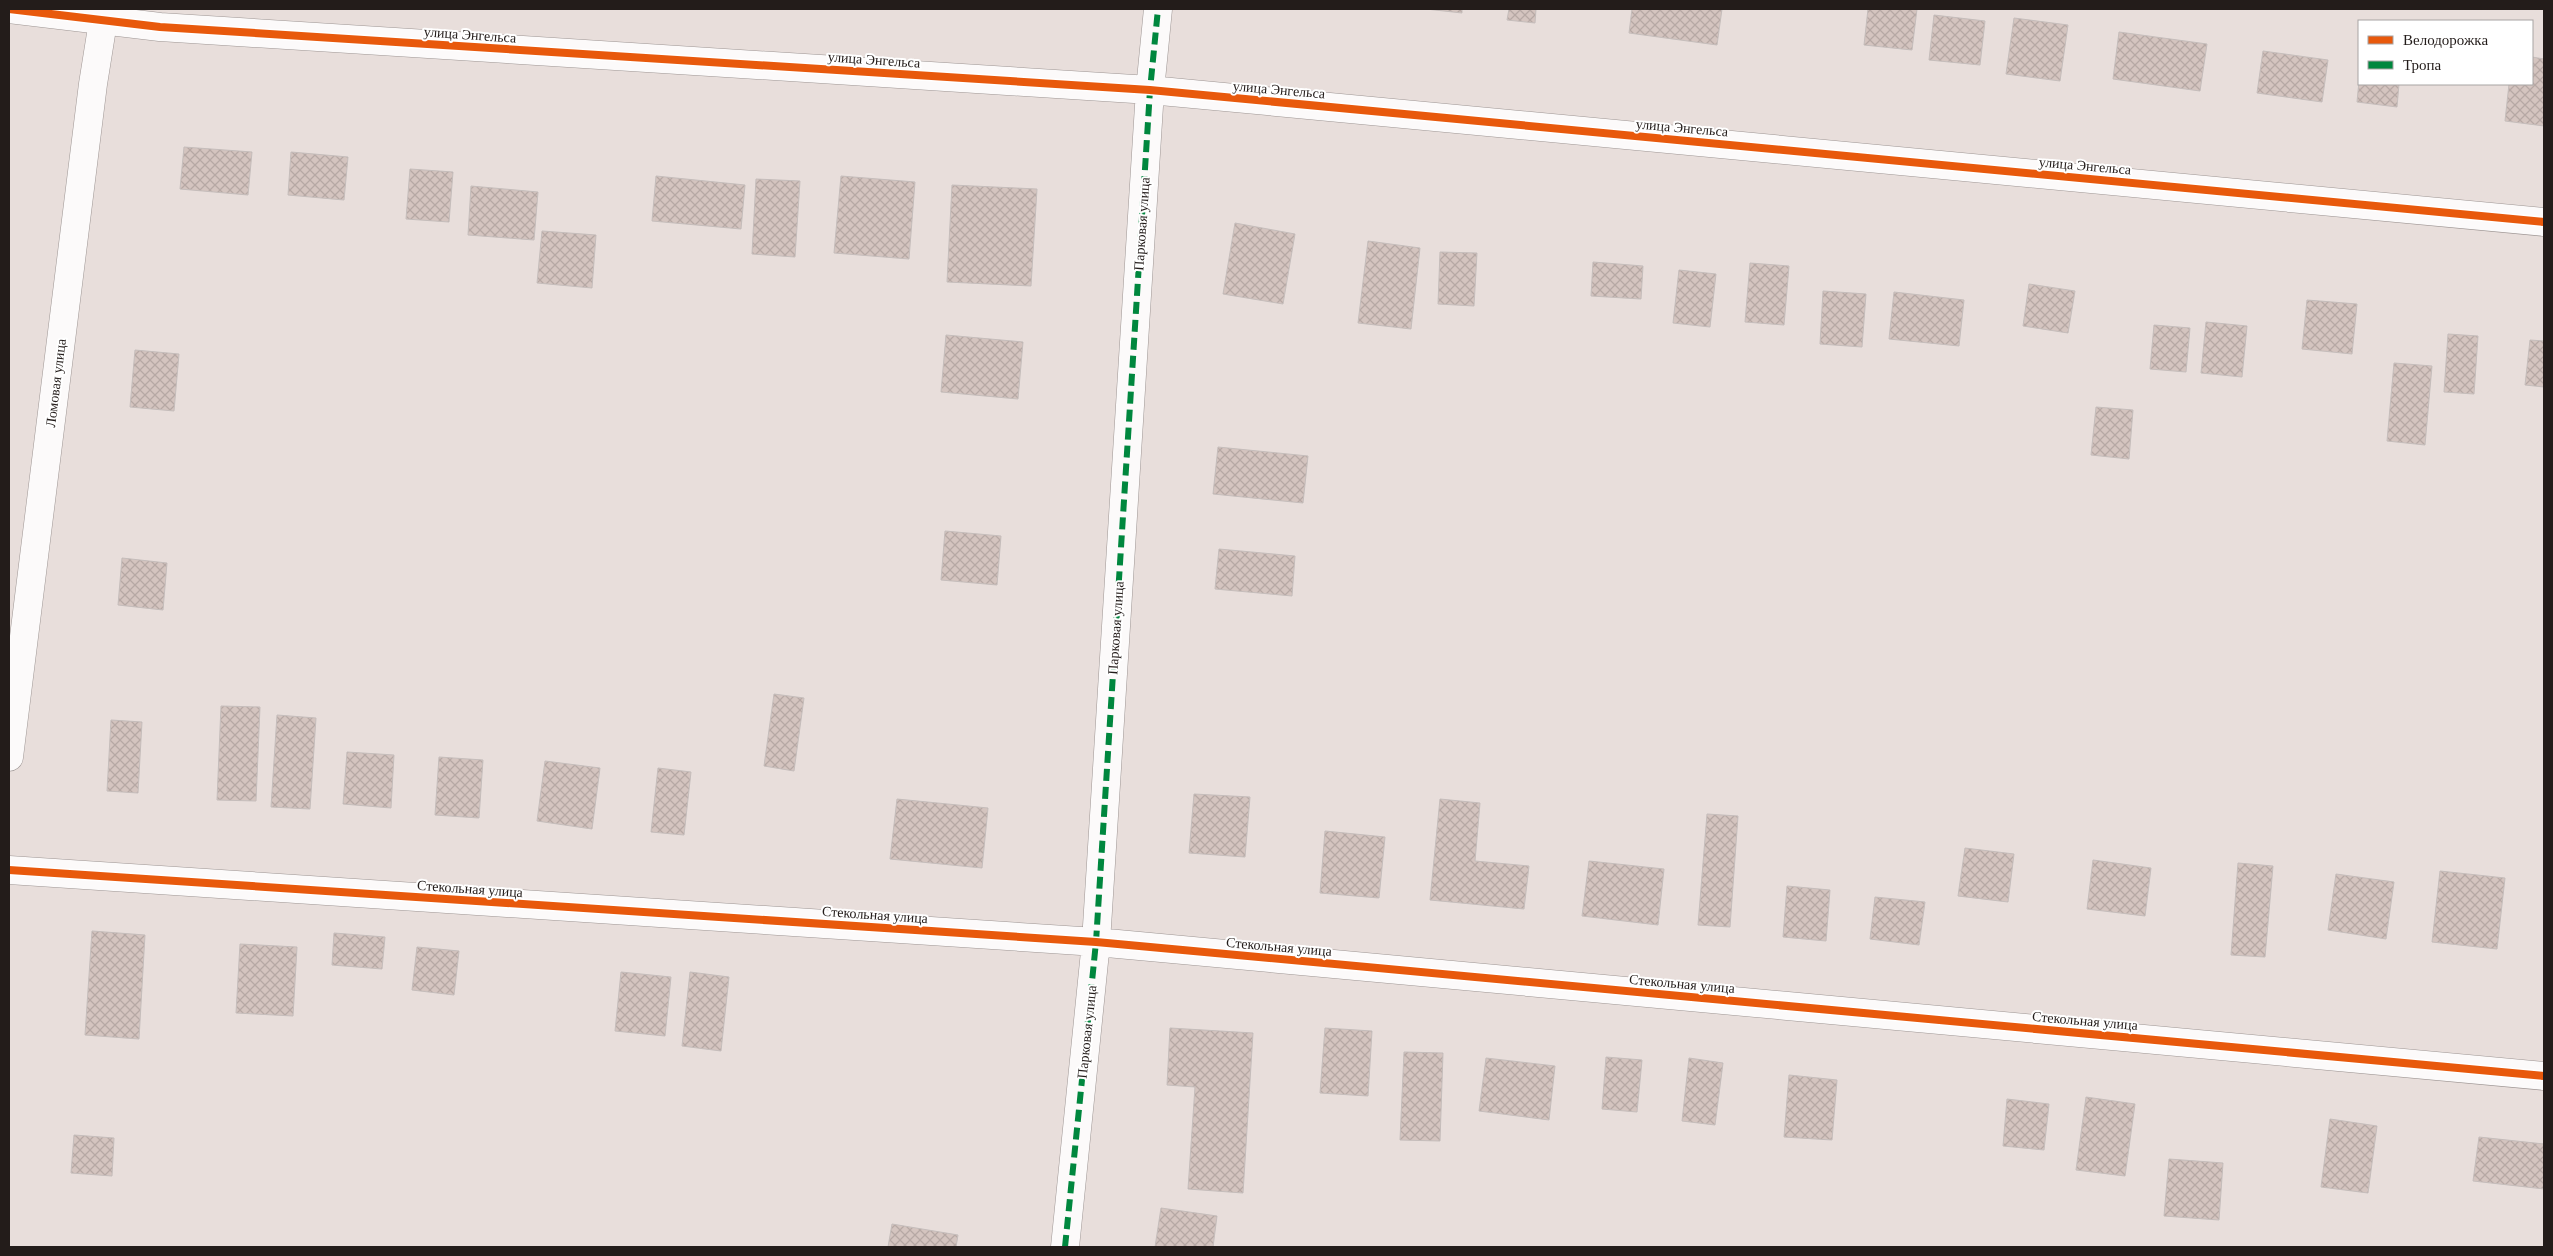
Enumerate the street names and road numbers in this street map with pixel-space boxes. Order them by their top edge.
street label: улица Энгельса [423,24,517,46]
street label: улица Энгельса [827,49,921,71]
street label: улица Энгельса [1232,78,1327,102]
street label: улица Энгельса [1635,116,1730,140]
street label: улица Энгельса [2038,154,2133,178]
street label: Парковая улица [1131,176,1153,271]
street label: Ломовая улица [43,337,69,428]
street label: Парковая улица [1105,580,1127,675]
street label: Стекольная улица [417,878,524,900]
street label: Стекольная улица [822,904,929,926]
street label: Стекольная улица [1226,935,1333,959]
street label: Стекольная улица [1629,972,1736,996]
street label: Парковая улица [1075,984,1099,1079]
street label: Стекольная улица [2032,1009,2139,1033]

